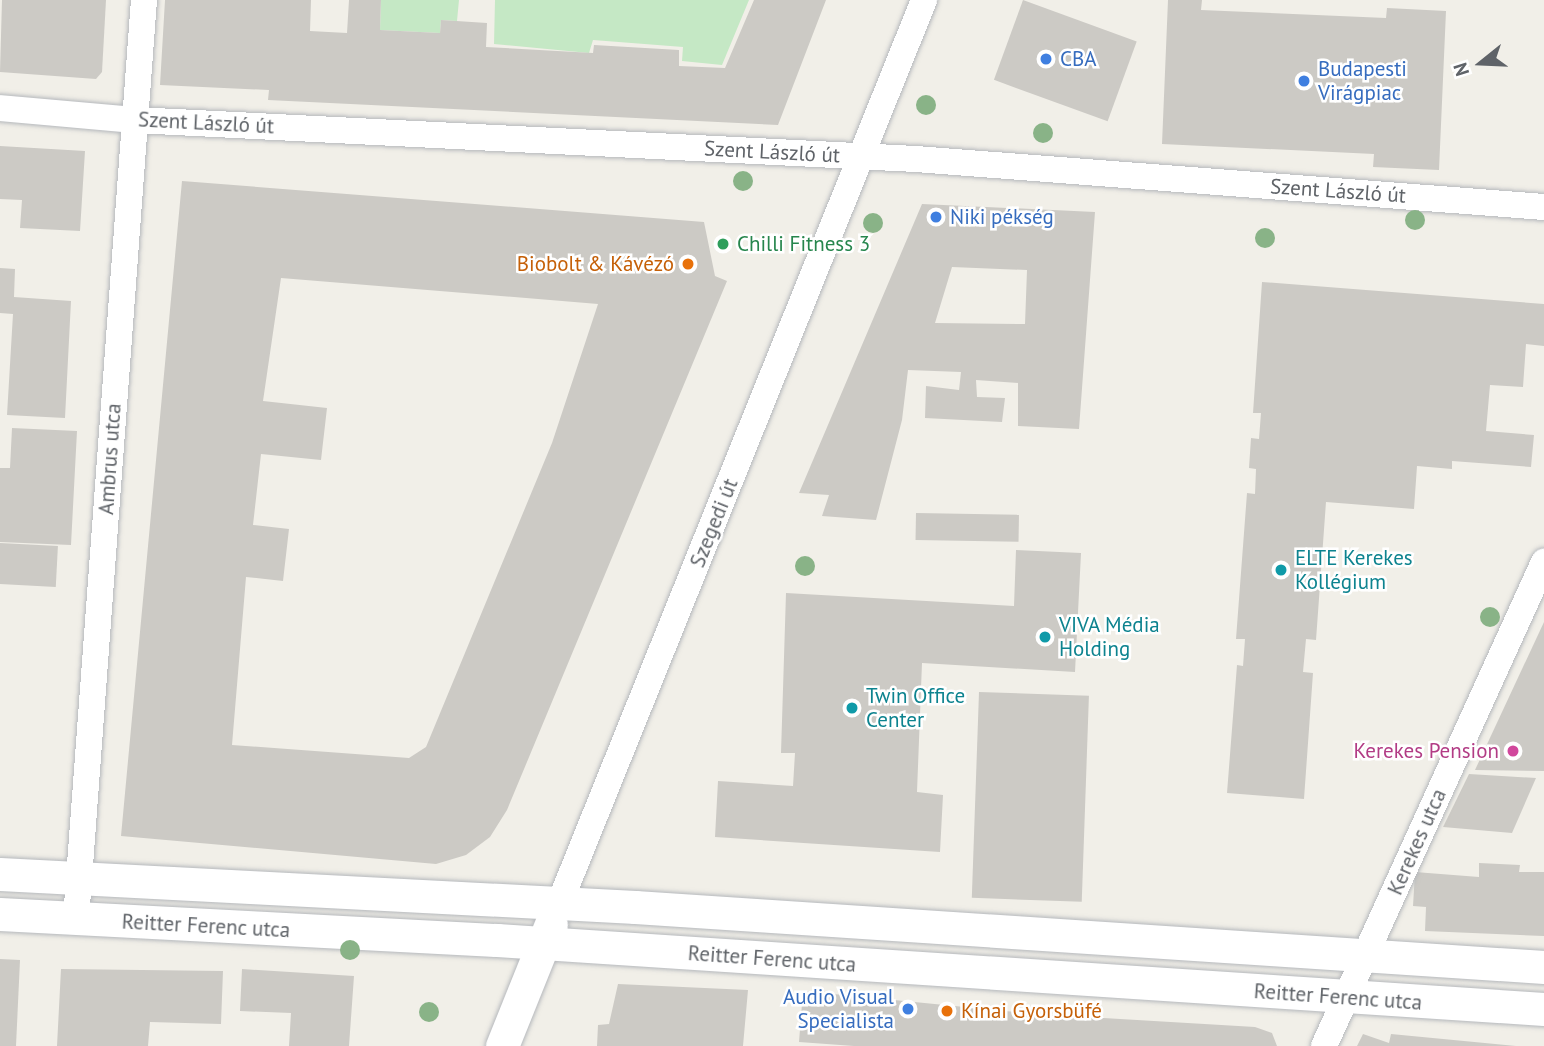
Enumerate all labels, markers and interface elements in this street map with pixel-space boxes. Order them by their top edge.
north arrow [1446,28,1516,98]
place label: CBA [1060,46,1097,72]
marker: CBA [1038,51,1054,67]
place label: Budapesti Virágpiac [1318,56,1407,106]
text: N [1448,60,1474,79]
marker: Budapesti Virágpiac [1296,73,1312,89]
street label: Szent László út [137,107,275,139]
street label: Szent László út [703,136,841,168]
street label: Szent László út [1269,174,1407,208]
place label: Niki pékség [950,204,1054,230]
marker: Niki pékség [928,209,944,225]
place label: Chilli Fitness 3 [737,231,870,257]
marker: Chilli Fitness 3 [715,236,731,252]
place label: Biobolt & Kávézó [517,251,674,277]
marker: Biobolt & Kávézó [680,256,696,272]
street label: Ambrus utca [94,402,126,516]
street label: Szegedi út [685,475,743,571]
place label: ELTE Kerekes Kollégium [1295,545,1413,595]
marker: ELTE Kerekes Kollégium [1273,562,1289,578]
place label: VIVA Média Holding [1059,612,1161,662]
marker: VIVA Média Holding [1037,629,1053,645]
place label: Twin Office Center [866,683,965,733]
marker: Twin Office Center [844,700,860,716]
place label: Kerekes Pension [1353,738,1499,764]
marker: Kerekes Pension [1505,743,1521,759]
street label: Kerekes utca [1382,785,1452,899]
street label: Reitter Ferenc utca [121,909,291,943]
street label: Reitter Ferenc utca [687,941,857,977]
street label: Reitter Ferenc utca [1253,979,1423,1015]
place label: Audio Visual Specialista [782,984,894,1034]
place label: Kínai Gyorsbüfé [961,998,1102,1024]
marker: Audio Visual Specialista [900,1001,916,1017]
marker: Kínai Gyorsbüfé [939,1003,955,1019]

